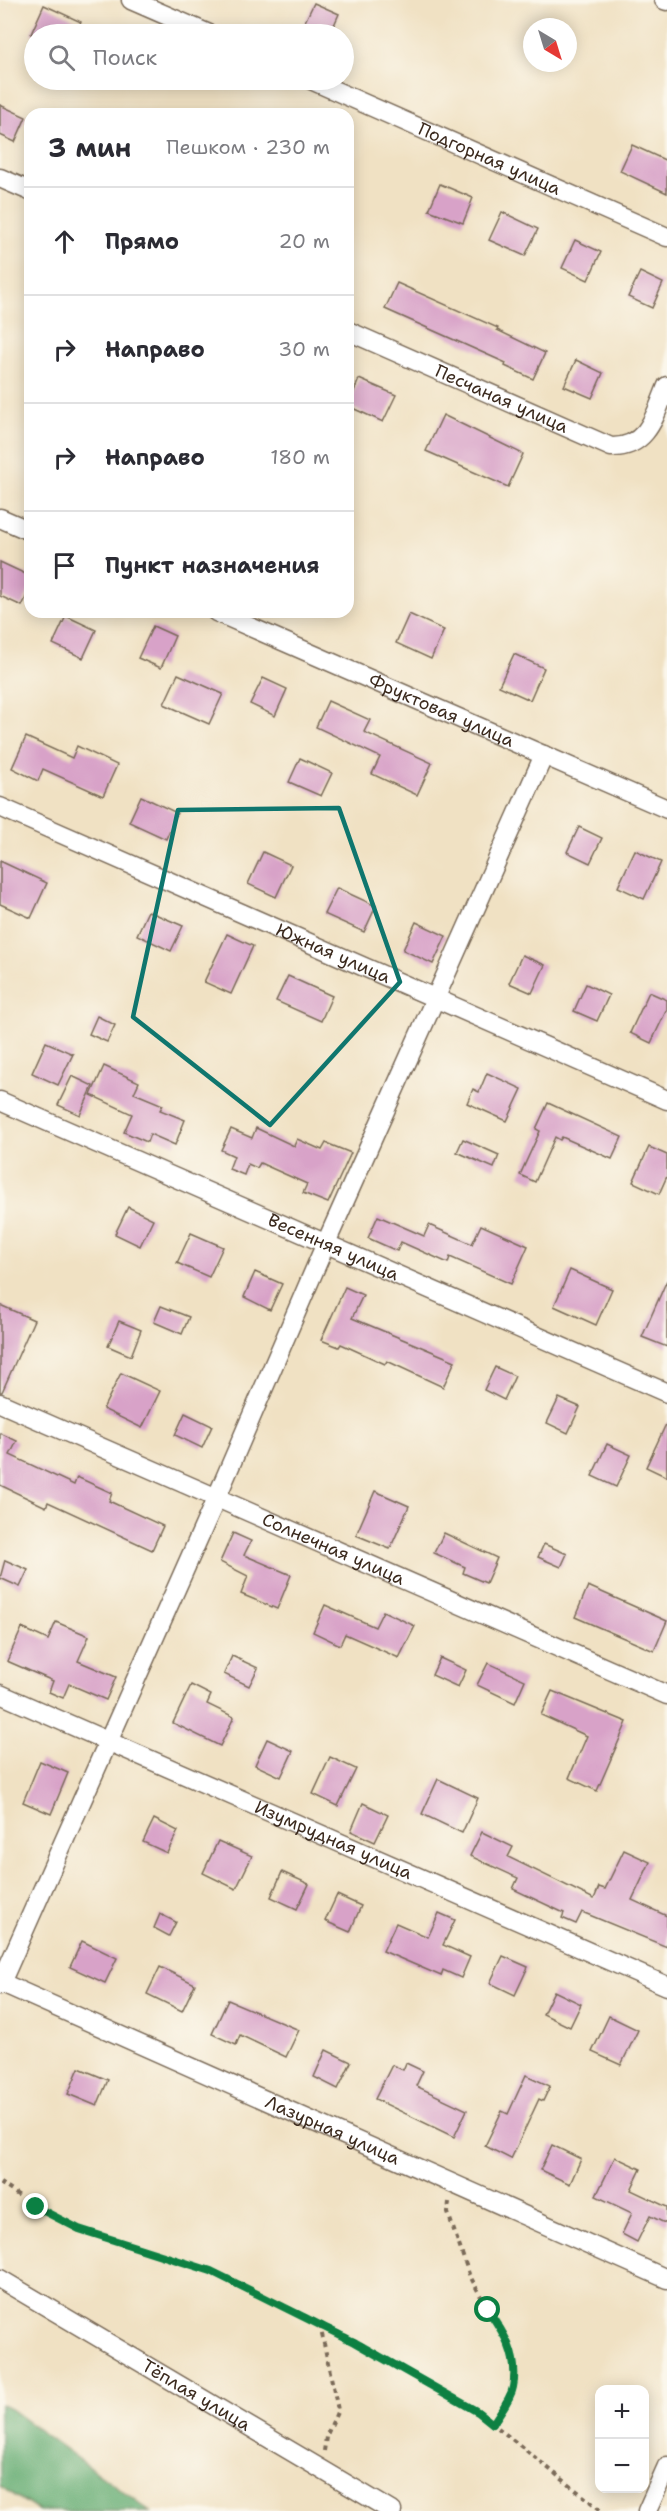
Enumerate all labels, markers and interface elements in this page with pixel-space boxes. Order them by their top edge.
north arrow [523,18,577,72]
search box [24,24,354,90]
icon: search [45,41,78,74]
text: Поиск [93,43,157,72]
street label: Подгорная улица [414,117,565,201]
text: 3 мин [48,130,131,165]
text: Пешком · 230 m [166,134,330,160]
icon: ahead [48,225,81,258]
text: Прямо [105,227,179,256]
text: 20 m [279,228,330,254]
icon: right [48,333,81,366]
text: Направо [105,335,205,364]
text: 30 m [278,336,330,362]
street label: Песчаная улица [431,359,572,439]
icon: right [48,441,81,474]
text: Направо [105,443,205,472]
text: 180 m [270,444,330,470]
icon: arrive [48,549,81,582]
text: Пункт назначения [105,551,319,580]
street label: Фруктовая улица [365,668,518,753]
street label: Южная улица [272,918,394,989]
street label: Весенняя улица [264,1208,403,1286]
street label: Солнечная улица [258,1507,409,1591]
street label: Изумрудная улица [251,1795,416,1885]
street label: Лазурная улица [262,2090,403,2170]
route end [22,2193,48,2219]
route start [474,2296,500,2322]
street label: Тёплая улица [137,2354,255,2437]
map controls [595,2385,649,2493]
button: + [595,2385,649,2439]
button: − [595,2439,649,2493]

